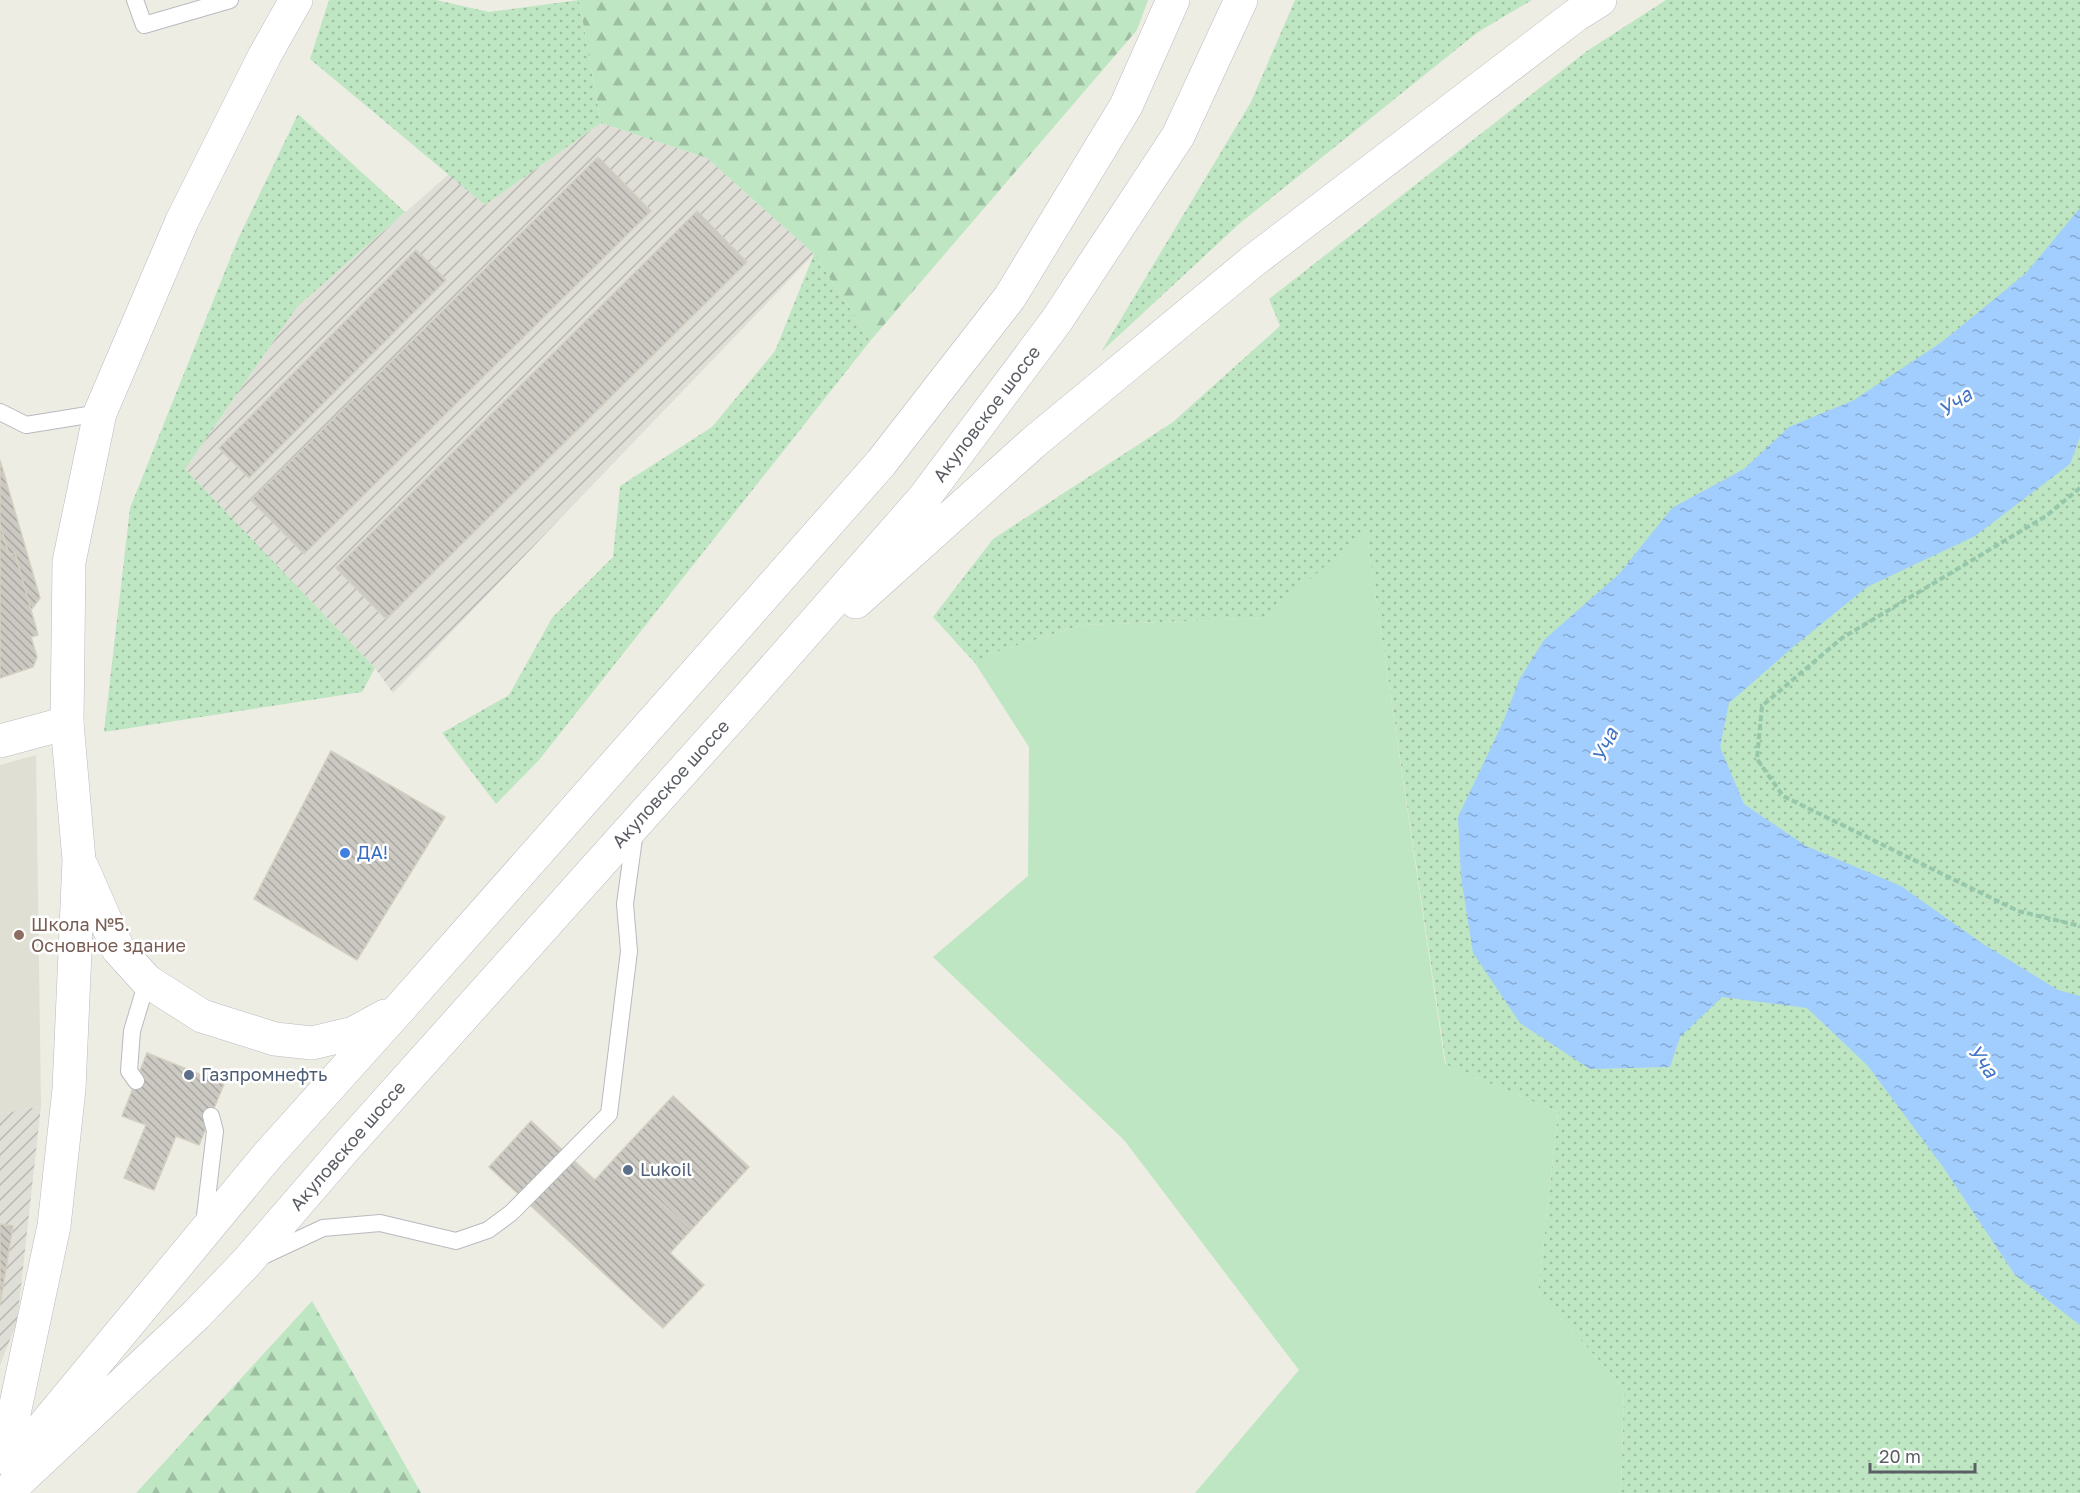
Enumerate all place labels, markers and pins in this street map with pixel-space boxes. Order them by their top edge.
place label: ДА! [357,841,388,863]
marker: ДА! [338,846,352,860]
place label: Школа №5. Основное здание [31,913,186,956]
marker: Школа №5. Основное здание [12,928,26,942]
place label: Газпромнефть [201,1063,327,1085]
marker: Газпромнефть [182,1068,196,1082]
place label: Lukoil [640,1158,692,1180]
marker: Lukoil [621,1163,635,1177]

